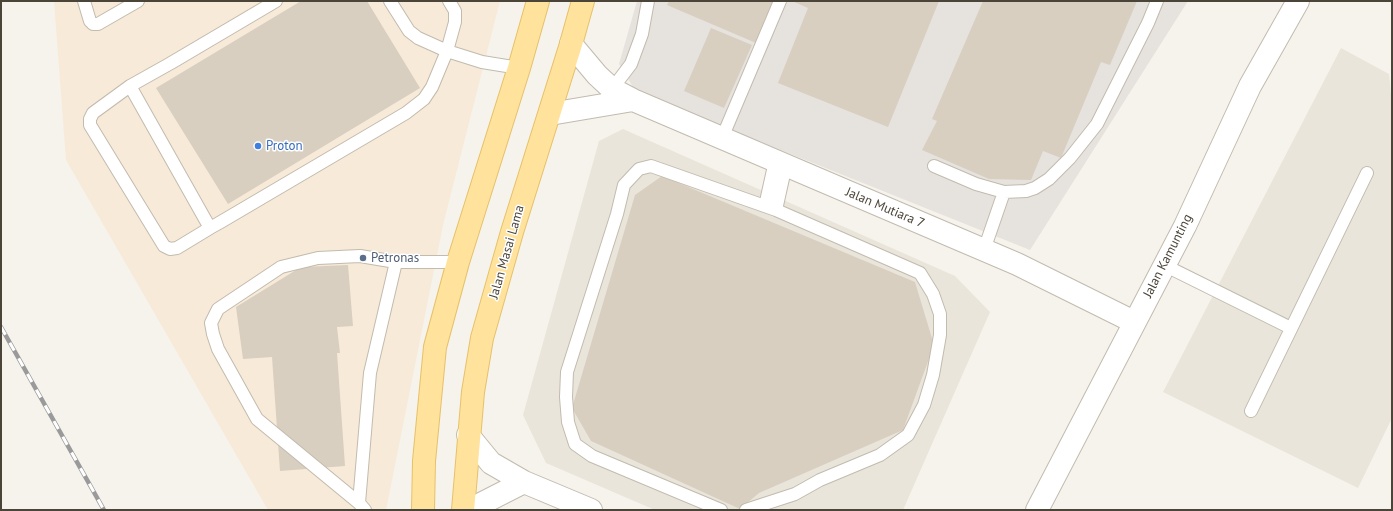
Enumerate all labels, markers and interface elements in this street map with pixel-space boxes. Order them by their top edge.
place label: Proton [266,138,303,154]
marker: Proton [253,141,263,151]
street label: Jalan Mutiara 7 [843,184,927,232]
street label: Jalan Masai Lama [486,203,528,301]
street label: Jalan Kamunting [1140,212,1196,300]
place label: Petronas [371,250,419,266]
marker: Petronas [358,253,368,263]

